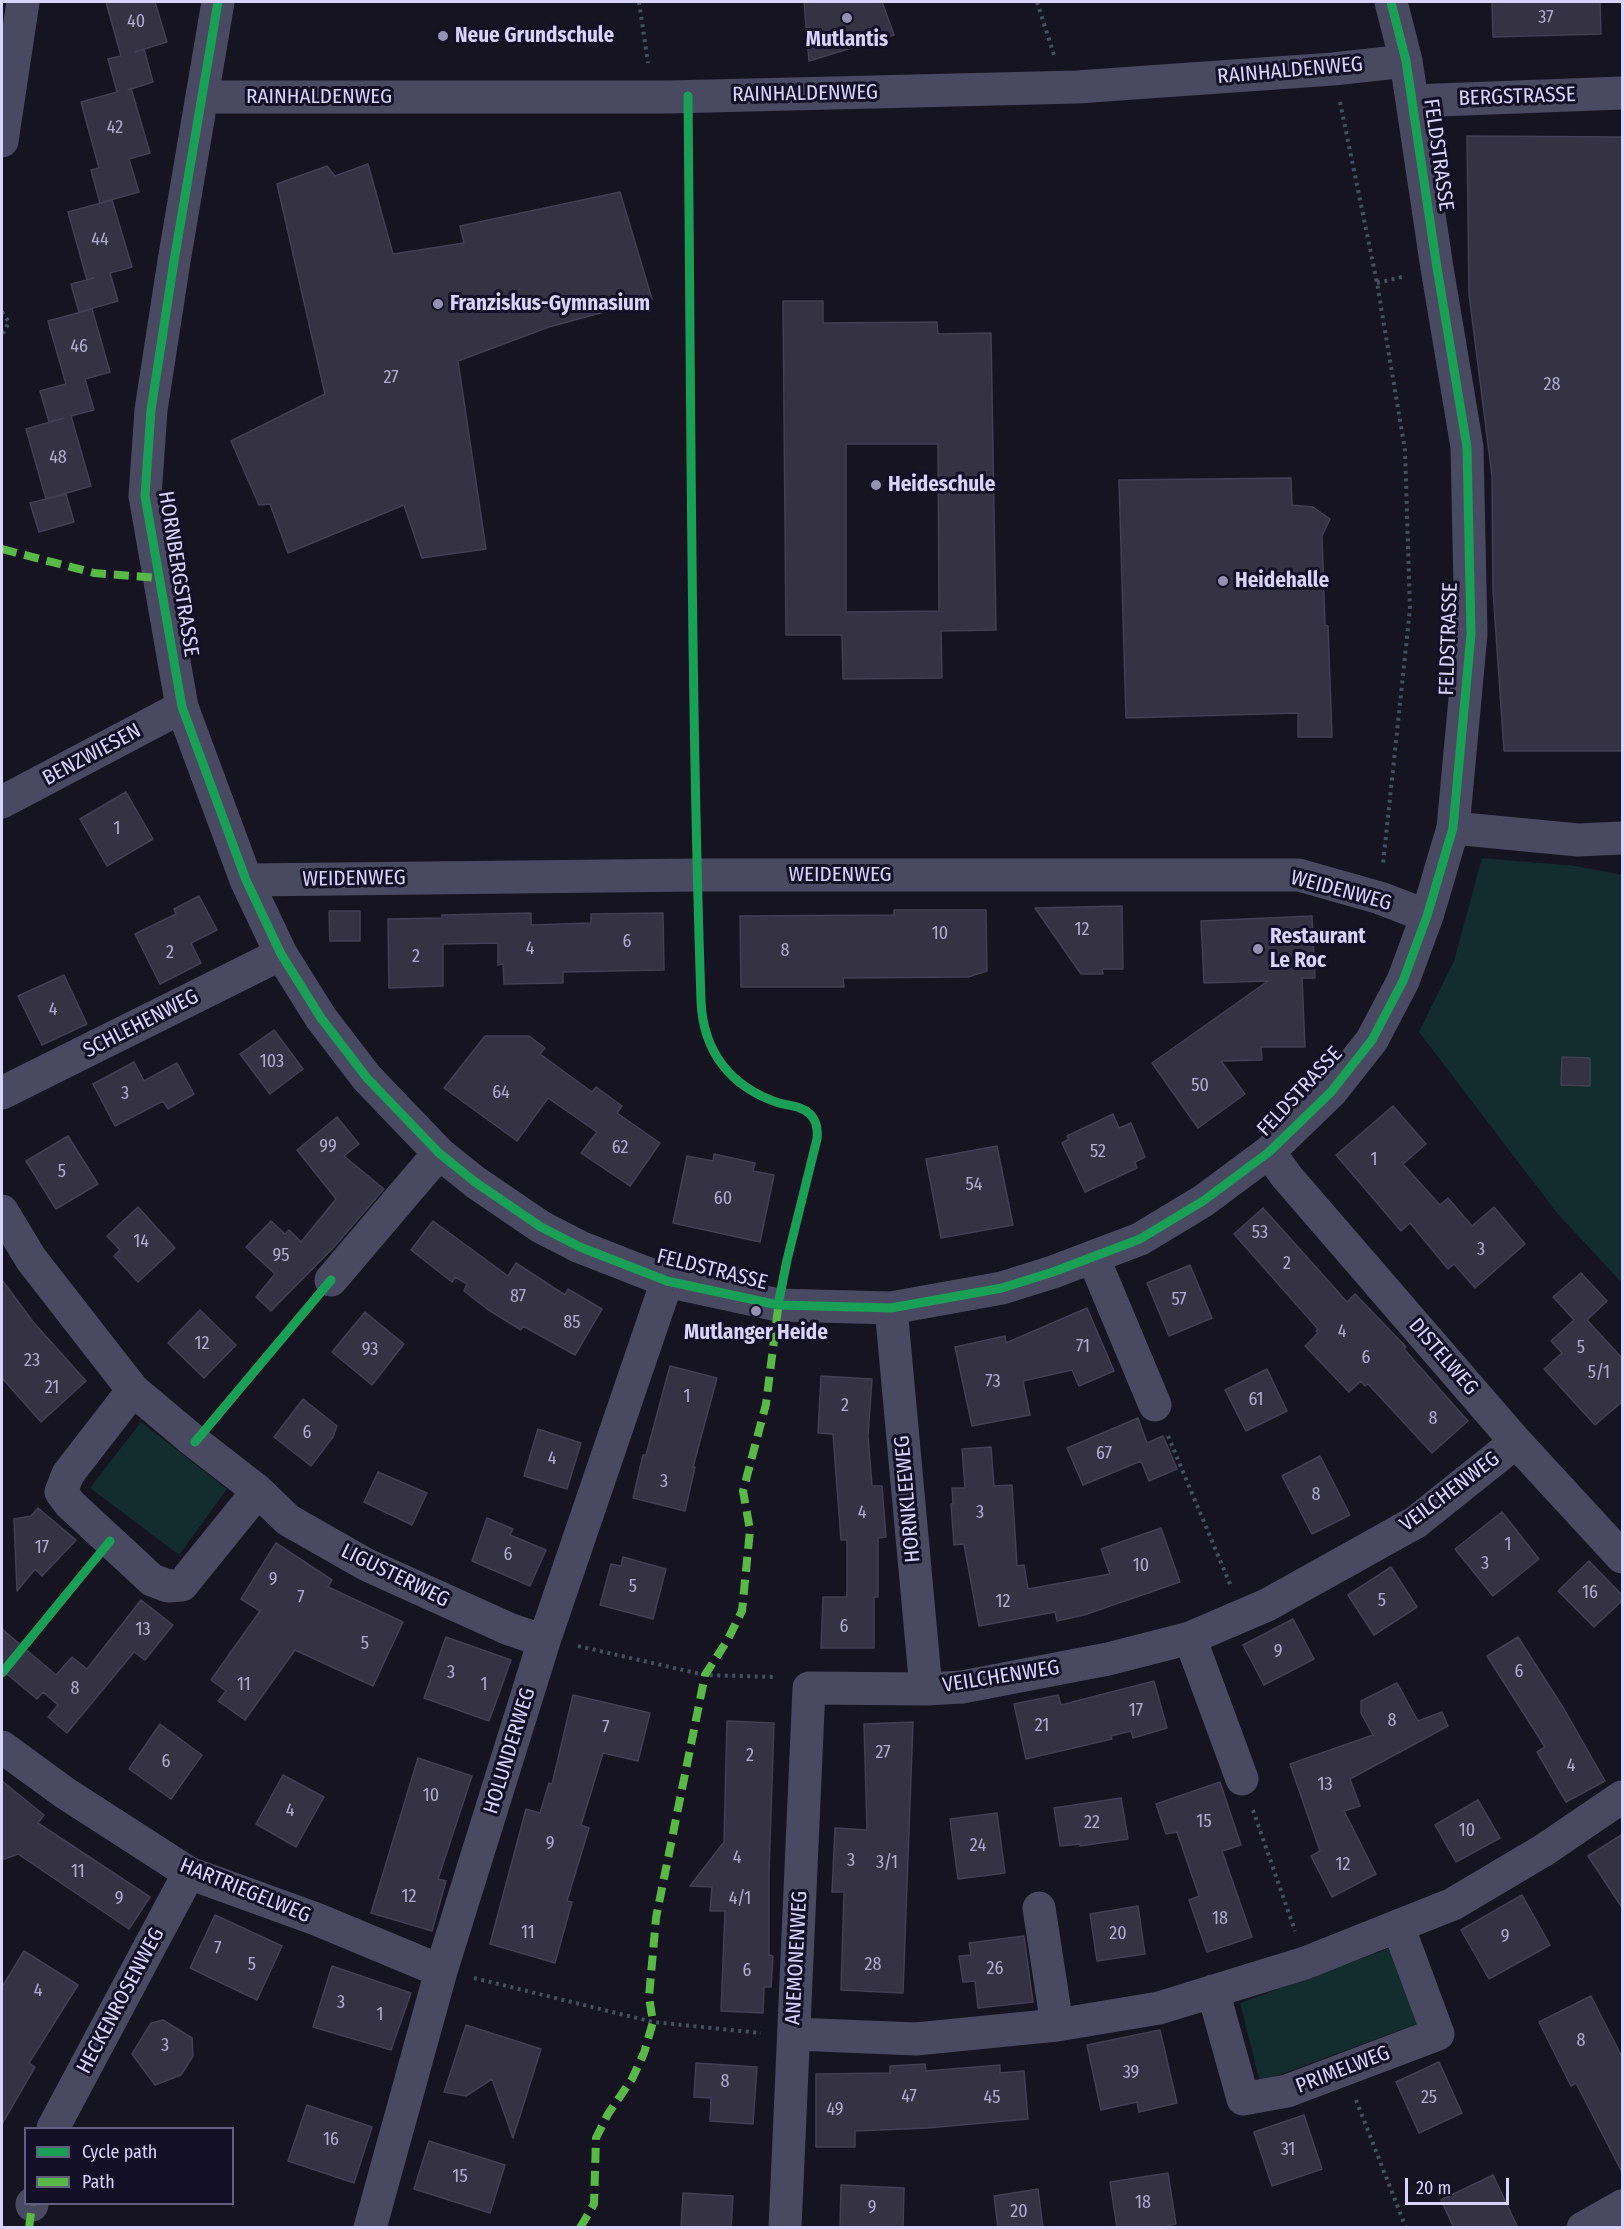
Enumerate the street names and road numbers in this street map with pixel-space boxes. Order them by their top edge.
street label: RAINHALDENWEG [1216,52,1364,90]
street label: RAINHALDENWEG [732,80,878,108]
street label: BERGSTRASSE [1458,82,1576,112]
street label: RAINHALDENWEG [246,84,392,110]
street label: FELDSTRASSE [1418,97,1458,213]
street label: HORNBERGSTRASSE [152,489,204,659]
street label: FELDSTRASSE [1434,582,1464,696]
street label: BENZWIESEN [38,719,146,791]
street label: WEIDENWEG [788,862,892,888]
street label: WEIDENWEG [1288,865,1394,917]
street label: WEIDENWEG [302,866,406,892]
street label: SCHLEHENWEG [79,984,203,1064]
street label: FELDSTRASSE [1252,1042,1348,1142]
street label: FELDSTRASSE [654,1244,770,1296]
street label: DISTELWEG [1403,1314,1483,1400]
street label: HORNKLEEWEG [890,1434,926,1564]
street label: VEILCHENWEG [1395,1447,1505,1537]
street label: LIGUSTERWEG [337,1539,453,1613]
street label: VEILCHENWEG [941,1655,1061,1699]
street label: HOLUNDERWEG [479,1685,541,1817]
street label: HARTRIEGELWEG [176,1853,314,1929]
street label: ANEMONENWEG [781,1890,813,2026]
street label: HECKENROSENWEG [72,1924,170,2078]
street label: PRIMELWEG [1292,2041,1394,2099]

